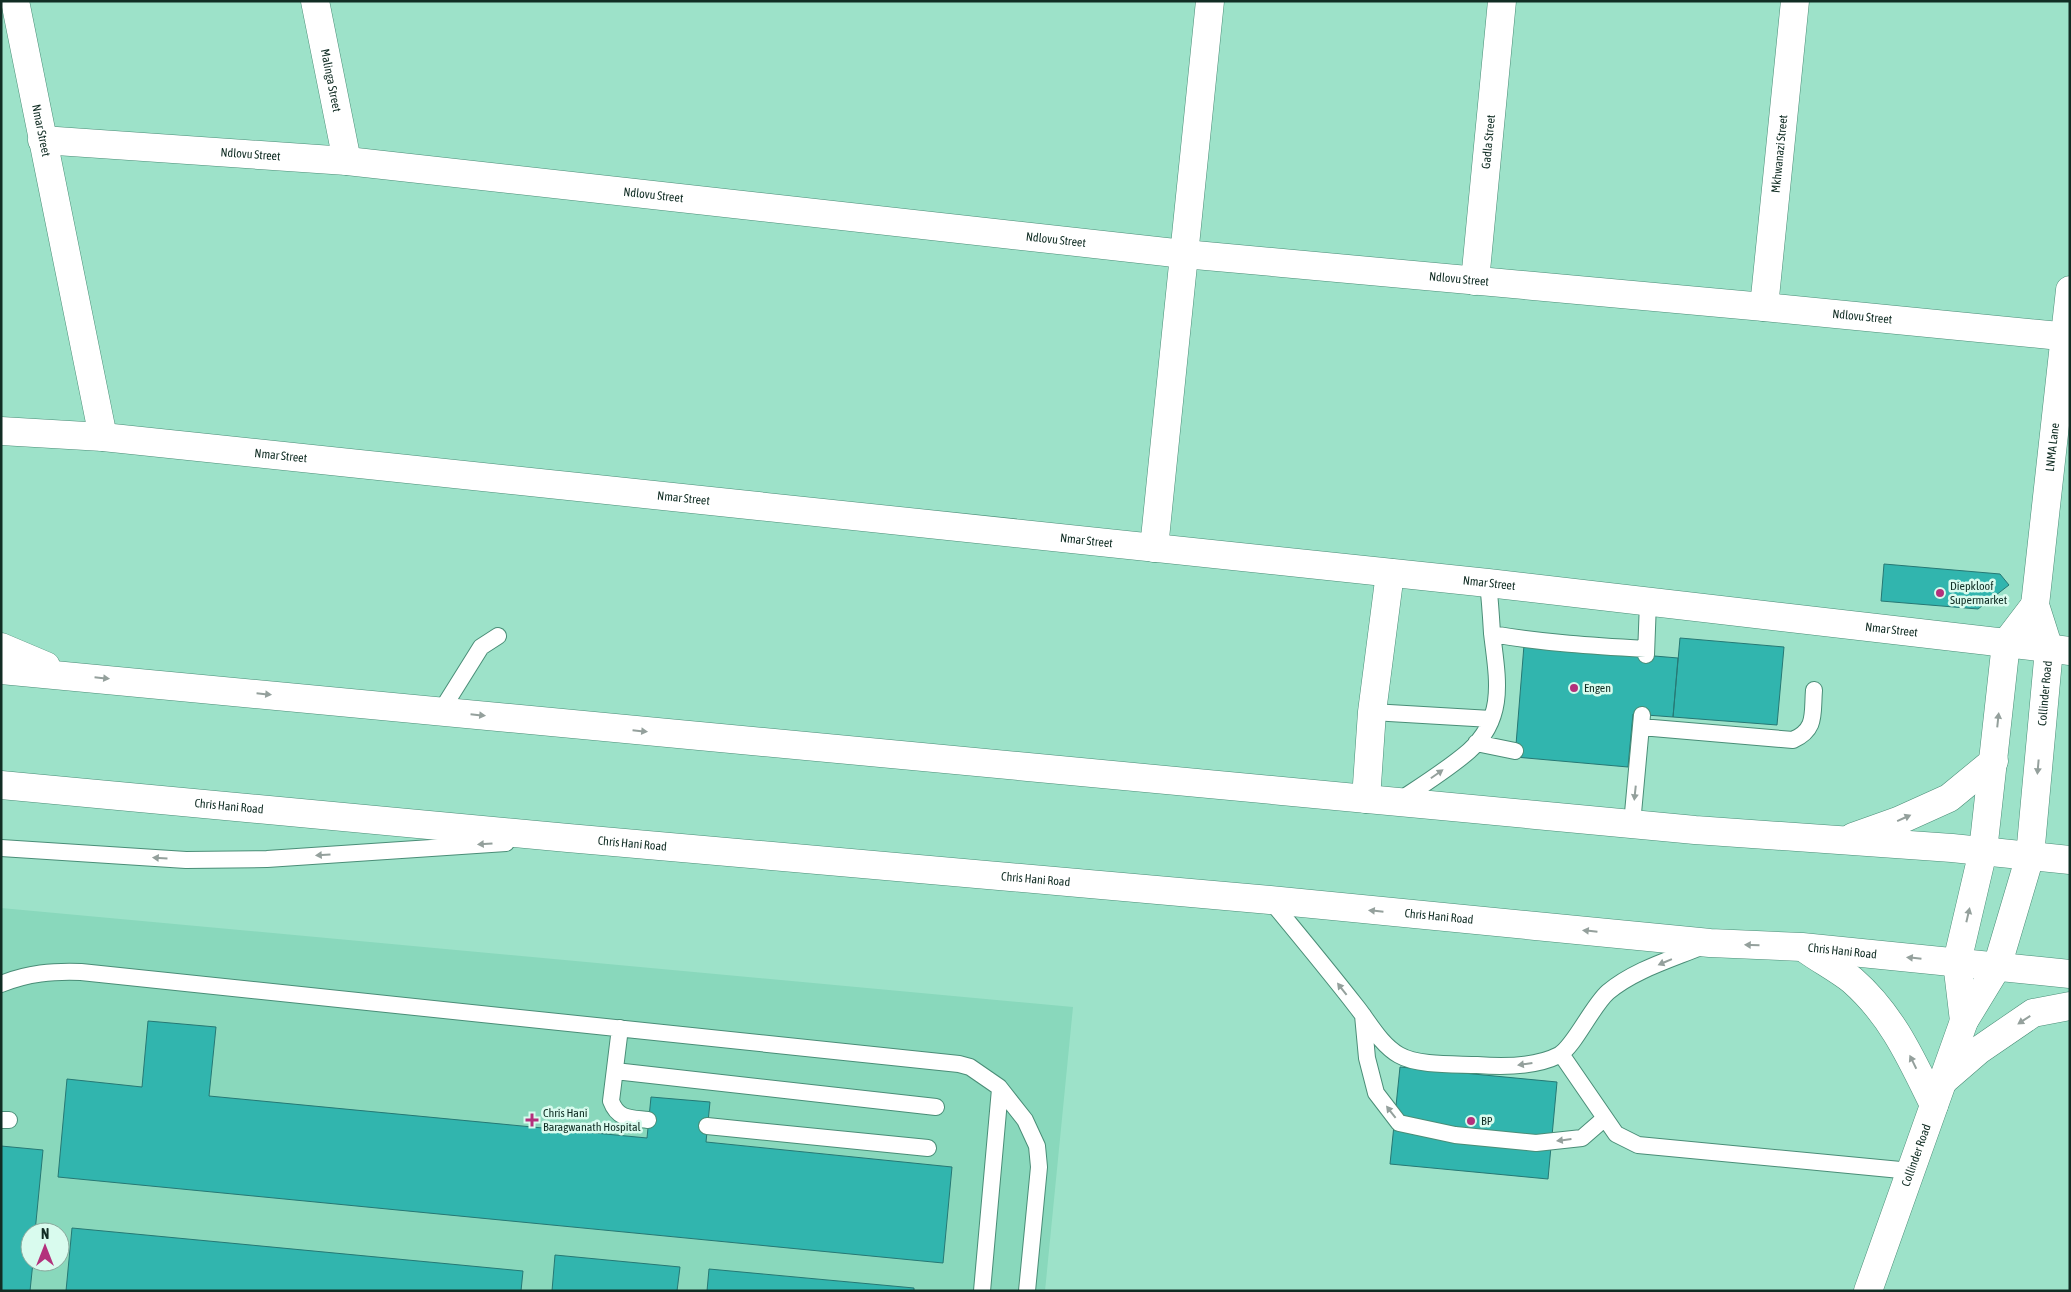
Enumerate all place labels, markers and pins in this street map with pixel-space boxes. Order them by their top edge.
place label: Diepkloof Supermarket [1950,579,2008,607]
marker: Diepkloof Supermarket [1934,587,1946,599]
place label: Engen [1584,681,1611,695]
marker: Engen [1568,682,1580,694]
place label: Chris Hani Baragwanath Hospital [543,1106,642,1134]
marker: Chris Hani Baragwanath Hospital [525,1113,539,1127]
place label: BP [1481,1114,1493,1128]
marker: BP [1465,1115,1477,1127]

